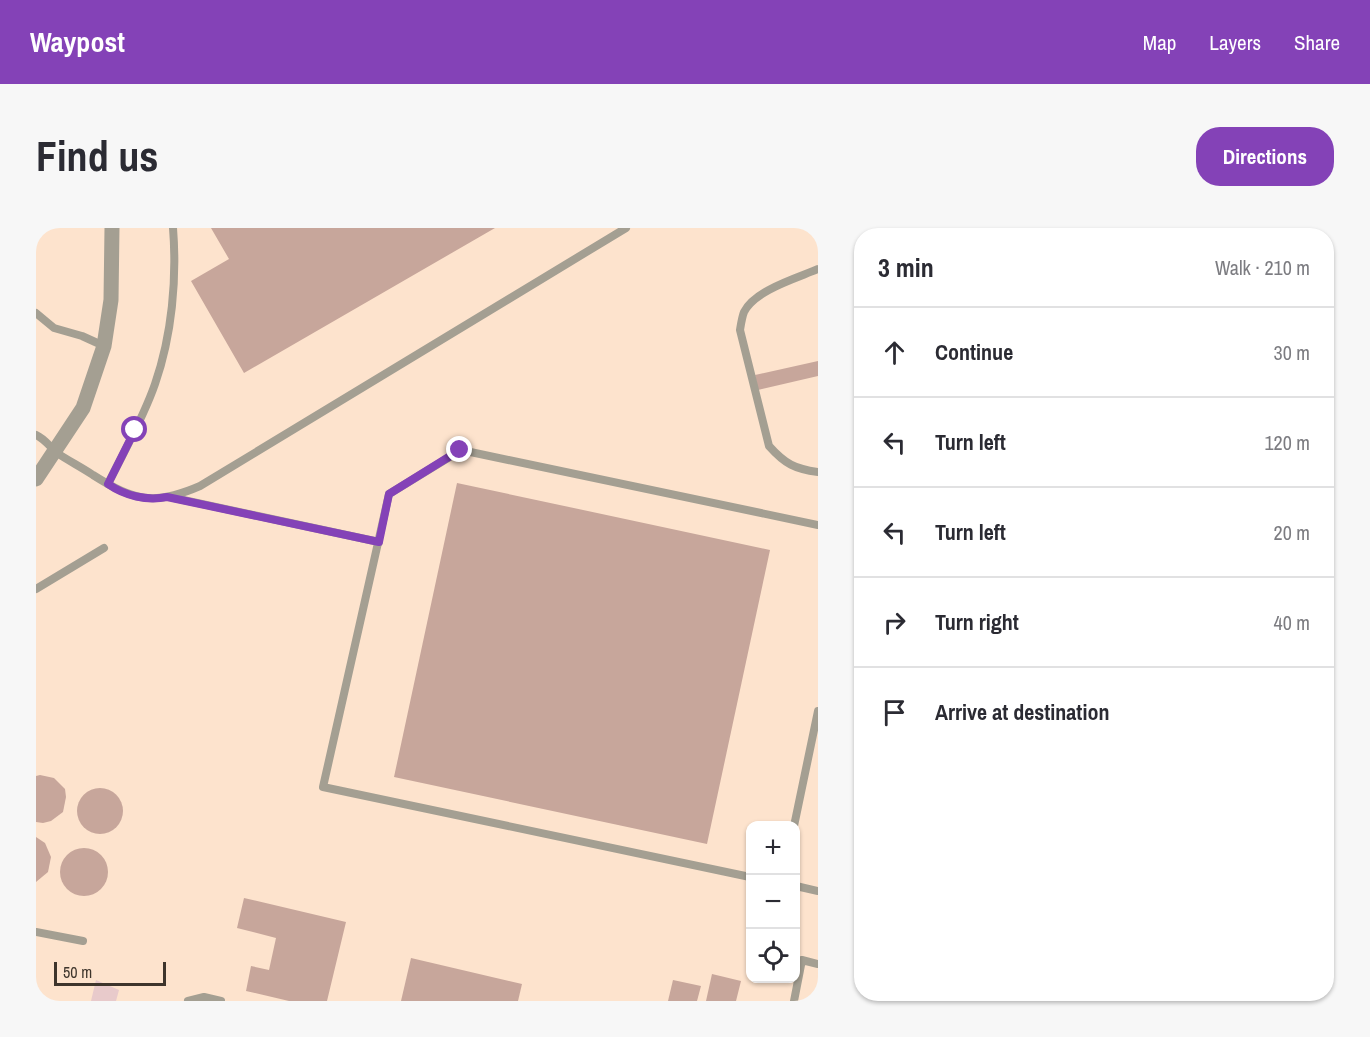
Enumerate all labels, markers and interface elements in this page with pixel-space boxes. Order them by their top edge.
text: Waypost [30,23,125,61]
text: Map [1143,28,1176,57]
text: Layers [1209,28,1261,57]
text: Share [1294,28,1340,57]
button: Directions [1196,127,1334,186]
text: Find us [36,128,158,184]
text: 3 min [878,250,934,285]
text: Walk · 210 m [1215,254,1310,281]
icon: ahead [878,336,911,369]
text: Continue [935,337,1013,367]
text: 30 m [1274,339,1310,366]
route start [121,416,147,442]
icon: left [878,426,911,459]
text: Turn left [935,427,1006,457]
text: 120 m [1264,429,1310,456]
route end [446,436,472,462]
icon: left [878,516,911,549]
text: Turn left [935,517,1006,547]
text: 20 m [1274,519,1310,546]
icon: right [878,606,911,639]
text: Turn right [935,607,1019,637]
text: 40 m [1274,609,1310,636]
icon: arrive [878,696,911,729]
text: Arrive at destination [935,697,1109,727]
map controls [746,821,800,983]
button: + [746,821,800,875]
button: − [746,875,800,929]
button: locate [746,929,800,983]
scale bar [54,959,166,986]
text: 50 m [63,961,92,983]

